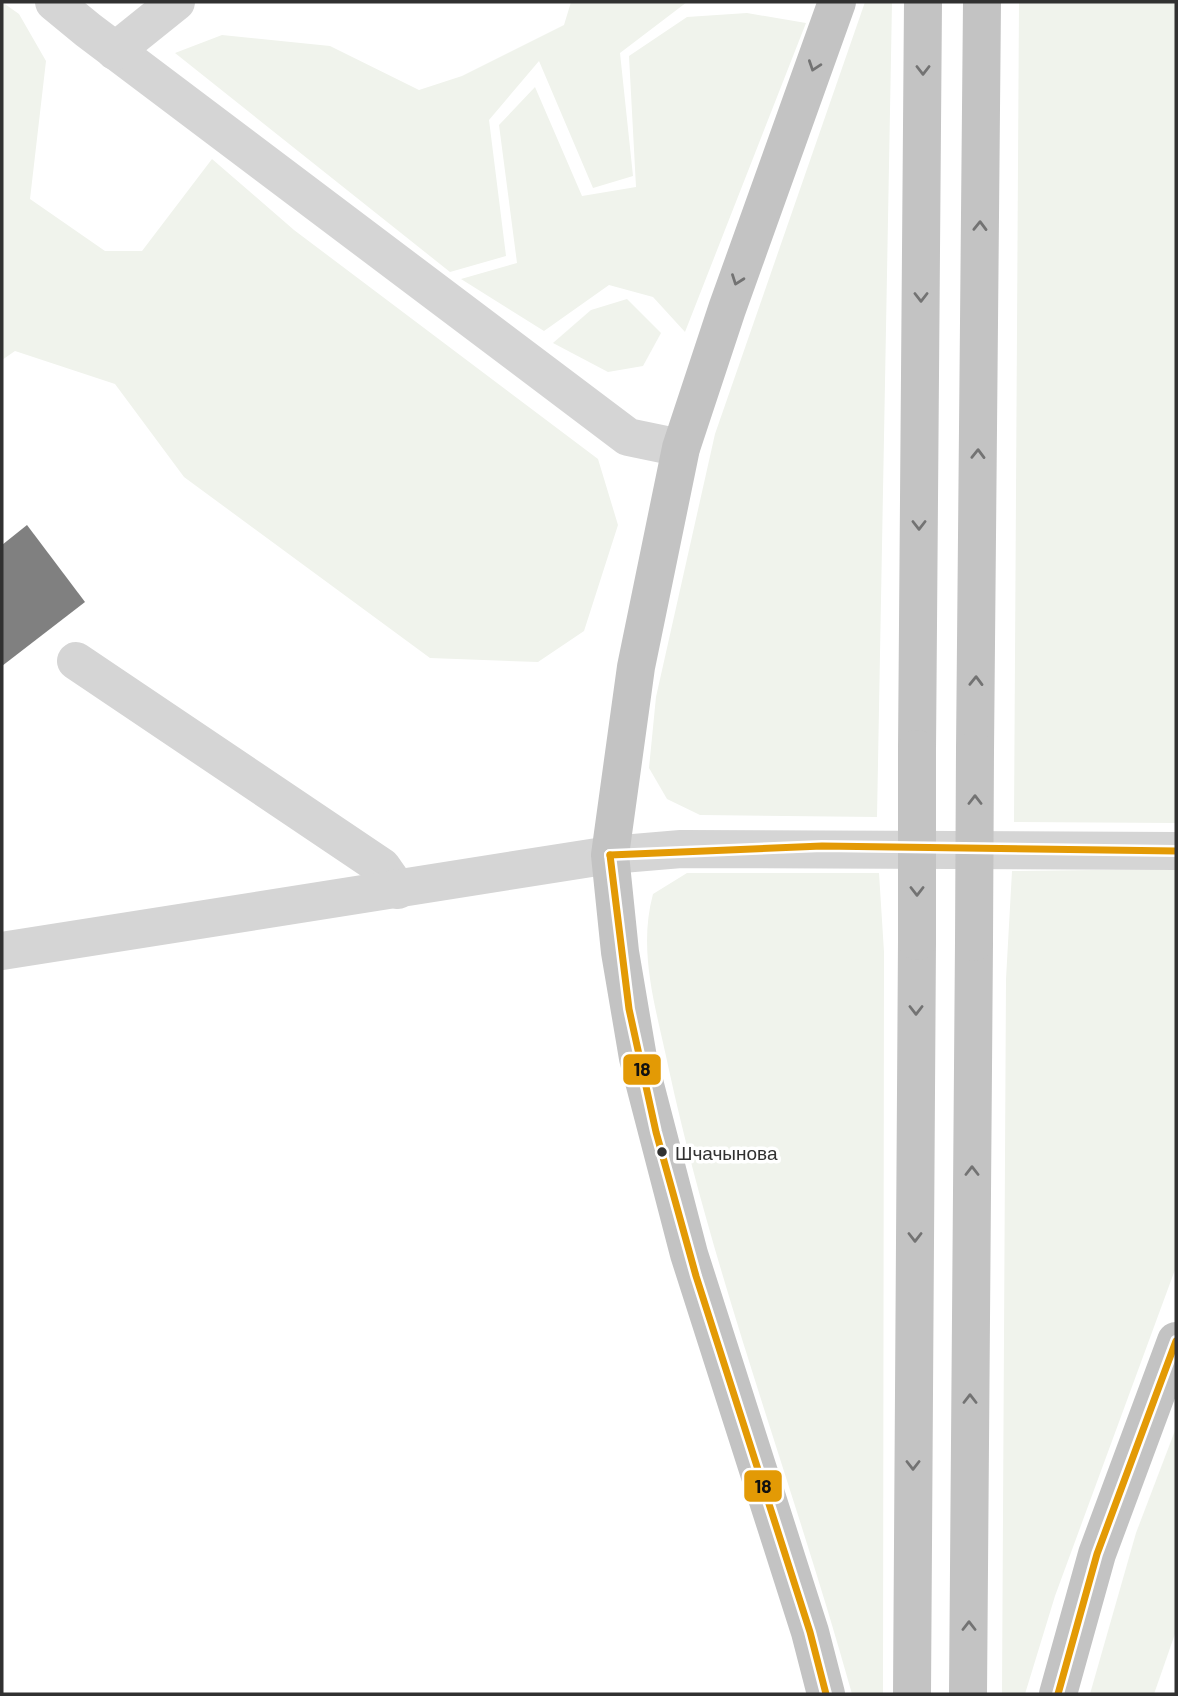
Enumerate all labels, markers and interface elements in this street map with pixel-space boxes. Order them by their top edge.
one-way arrow [808,60,822,72]
one-way arrow [915,65,931,76]
one-way arrow [972,221,988,231]
one-way arrow [731,274,745,286]
one-way arrow [913,293,929,303]
one-way arrow [970,448,986,459]
one-way arrow [911,520,927,531]
one-way arrow [968,676,984,686]
one-way arrow [967,794,983,805]
one-way arrow [909,886,925,897]
one-way arrow [909,1004,924,1015]
line badge: 18 [622,1053,662,1086]
text: 18 [633,1057,651,1080]
place label: Шчачынова [675,1141,778,1164]
marker: Шчачынова [655,1145,669,1159]
one-way arrow [964,1165,980,1176]
one-way arrow [907,1232,923,1243]
one-way arrow [962,1393,978,1403]
one-way arrow [905,1460,921,1470]
line badge: 18 [743,1469,783,1503]
text: 18 [754,1474,772,1497]
one-way arrow [961,1620,977,1631]

